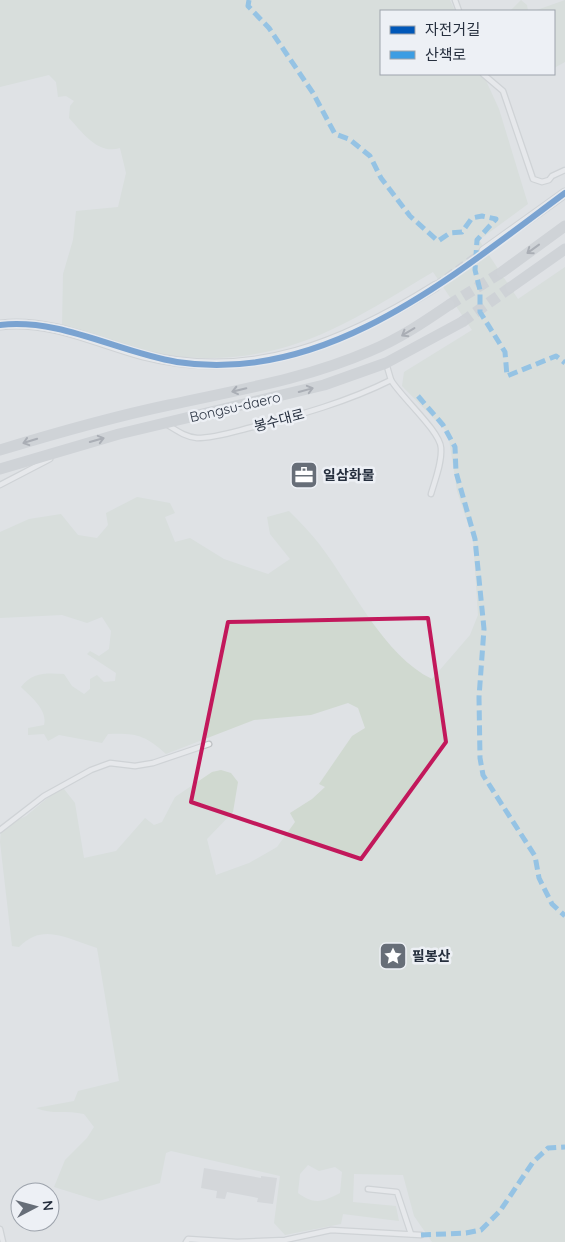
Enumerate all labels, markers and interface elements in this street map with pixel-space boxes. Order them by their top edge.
legend [380,10,555,75]
text: 자전거길 [425,20,480,39]
text: 산책로 [425,45,466,64]
one-way arrow [526,244,540,254]
one-way arrow [402,327,416,337]
one-way arrow [298,385,314,395]
one-way arrow [231,386,247,395]
street label: Bongsu-daero [188,388,282,426]
street label: 봉수대로 [252,405,306,435]
one-way arrow [89,435,105,445]
one-way arrow [23,437,38,446]
office icon: 일삼화물 [289,460,319,490]
place label: 일삼화물 [323,466,375,484]
place icon: 필봉산 [378,941,408,971]
place label: 필봉산 [412,947,451,965]
north arrow [10,1182,60,1232]
text: N [38,1200,57,1212]

